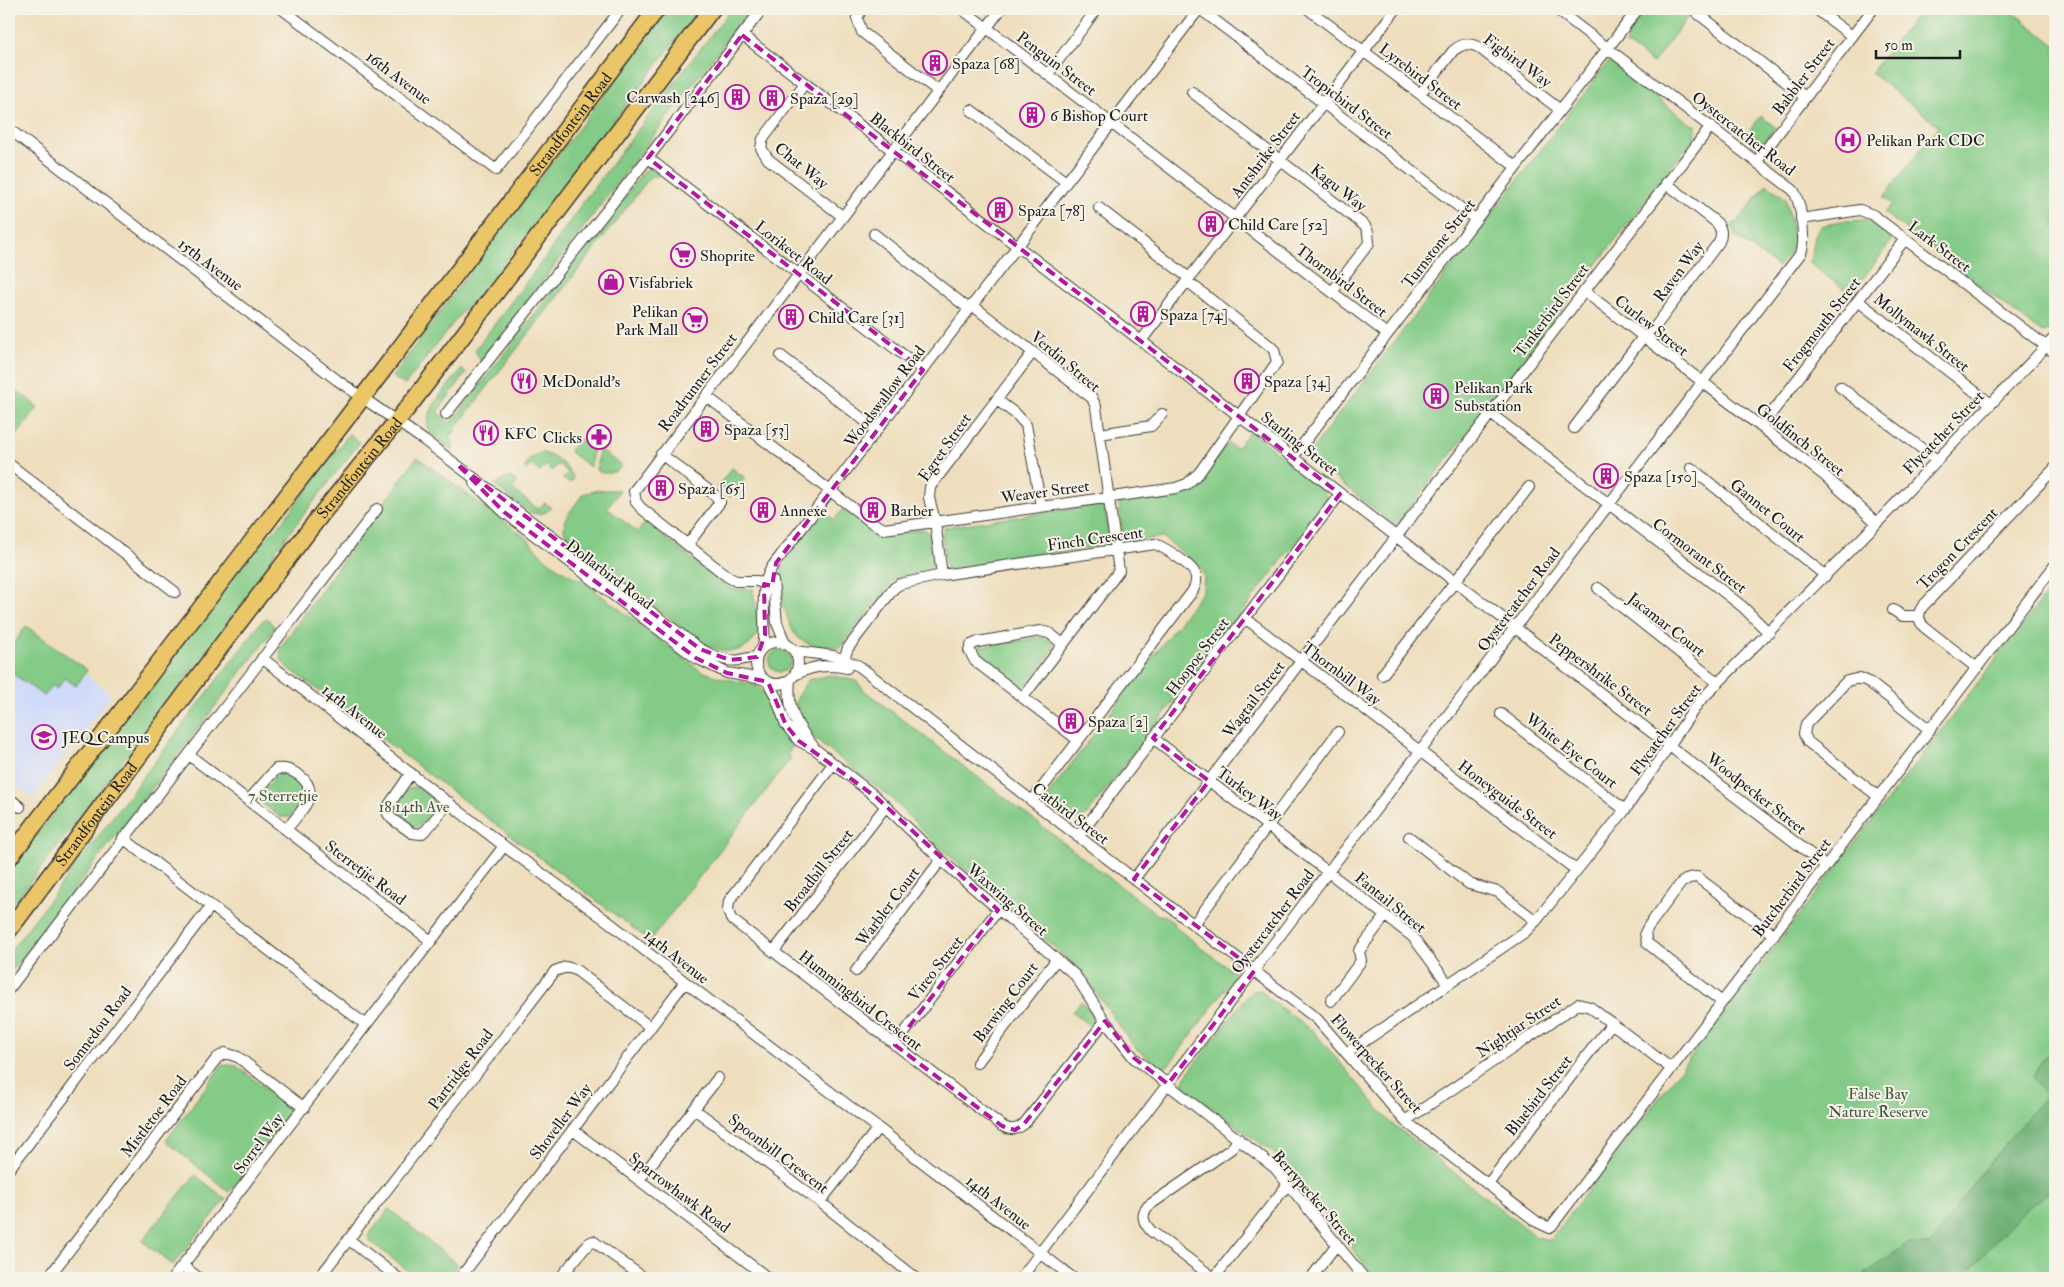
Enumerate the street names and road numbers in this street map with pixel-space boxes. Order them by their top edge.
street label: Penguin Street [1013,27,1100,100]
street label: Figbird Way [1479,29,1556,93]
street label: Babbler Street [1768,34,1839,119]
street label: Lyrebird Street [1375,39,1466,115]
street label: 16th Avenue [362,47,435,109]
street label: Tropicbird Street [1296,62,1396,145]
street label: Strandfontein Road [525,68,617,180]
street label: Oystercatcher Road [1688,87,1799,180]
street label: Antshrike Street [1226,107,1305,203]
street label: Blackbird Street [866,108,959,187]
street label: Chat Way [770,138,833,194]
street label: Kagu Way [1306,160,1371,216]
street label: Turnstone Street [1398,195,1480,292]
street label: Lorikeet Road [751,216,836,289]
street label: Lark Street [1904,217,1975,277]
street label: 15th Avenue [174,234,247,296]
street label: Raven Way [1649,236,1709,306]
street label: Thornbird Street [1292,240,1391,322]
street label: Tinkerbird Street [1510,260,1593,361]
street label: Frogmouth Street [1779,273,1865,376]
street label: Mollymawk Street [1869,289,1973,376]
street label: Curlew Street [1610,291,1692,361]
street label: Verdin Street [1026,327,1104,397]
street label: Roadrunner Street [654,329,742,436]
street label: Woodswallow Road [839,342,930,452]
street label: Flycatcher Street [1899,387,1989,479]
street label: Goldfinch Street [1752,399,1849,481]
street label: Starling Street [1257,407,1342,480]
street label: Egret Street [914,409,976,486]
street label: Strandfontein Road [313,413,407,523]
street label: Gannet Court [1726,474,1809,547]
street label: Weaver Street [999,476,1091,508]
street label: Trogon Crescent [1913,503,2002,594]
street label: Cormorant Street [1648,514,1751,598]
street label: Finch Crescent [1046,522,1144,556]
street label: Dollarbird Road [562,536,657,614]
street label: Oystercatcher Road [1473,543,1565,656]
street label: Jacamar Court [1622,588,1709,662]
street label: Hoopoe Street [1162,614,1234,700]
street label: Peppershrike Street [1544,629,1656,721]
street label: Thornbill Way [1298,638,1386,711]
street label: Wagtail Street [1218,657,1289,743]
street label: 14th Avenue [318,680,391,744]
street label: Flycatcher Street [1626,680,1706,779]
street label: White Eye Court [1521,708,1621,793]
street label: Woodpecker Street [1701,748,1810,840]
street label: Honeyguide Street [1454,756,1561,844]
street label: Strandfontein Road [51,758,142,870]
street label: Turkey Way [1213,763,1287,826]
street label: Catbird Street [1028,778,1113,849]
street label: Broadbill Street [780,825,858,916]
street label: Butcherbird Street [1748,834,1836,941]
street label: Sterretjie Road [321,836,410,910]
street label: Waxwing Street [962,859,1052,940]
street label: Warbler Court [851,863,924,951]
street label: Oystercatcher Road [1227,865,1319,978]
street label: Fantail Street [1351,868,1430,938]
street label: 14th Avenue [640,925,713,989]
street label: Vireo Street [904,932,968,1005]
street label: Hummingbird Crescent [794,946,926,1055]
street label: Barwing Court [969,958,1043,1047]
street label: Sonnedou Road [60,982,136,1075]
street label: Nightjar Street [1472,991,1565,1063]
street label: Flowerpecker Street [1325,1010,1426,1118]
street label: Partridge Road [424,1025,498,1114]
street label: Bluebird Street [1501,1051,1577,1140]
street label: Mistletoe Road [116,1072,191,1162]
street label: Shoveller Way [525,1079,597,1164]
street label: Sorrel Way [229,1108,289,1178]
street label: Spoonbill Crescent [724,1110,832,1199]
street label: Berrypecker Street [1267,1146,1361,1250]
street label: Sparrowhawk Road [624,1148,734,1238]
street label: 14th Avenue [962,1171,1035,1235]

